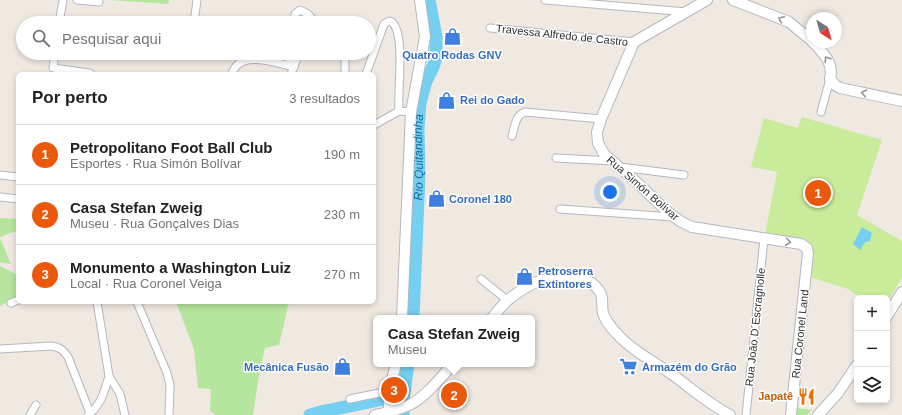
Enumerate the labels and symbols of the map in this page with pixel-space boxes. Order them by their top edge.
north arrow [806,12,842,48]
one-way arrow [777,15,784,23]
street label: Travessa Alfredo de Castro [495,22,629,48]
shop icon: Quatro Rodas GNV [442,27,462,47]
place label: Quatro Rodas GNV [402,49,502,61]
one-way arrow [824,56,832,63]
shop icon: Rei do Gado [437,90,457,110]
one-way arrow [861,90,867,98]
place label: Rei do Gado [460,94,525,106]
water label: Rio Quitandinha [411,113,426,201]
street label: Rua Simón Bolívar [604,153,682,223]
pin: 1 [805,178,831,208]
your location [600,182,620,202]
shop icon: Coronel 180 [426,189,446,209]
place label: Coronel 180 [449,193,512,205]
one-way arrow [785,237,792,246]
place label: Petroserra Extintores [538,265,594,290]
shop icon: Petroserra Extintores [515,267,535,287]
street label: Rua João D´Escragnolle [743,267,767,387]
street label: Rua Coronel Land [789,289,811,379]
shop icon: Mecânica Fusão [332,357,352,377]
supermarket icon: Armazém do Grão [619,357,639,377]
place label: Mecânica Fusão [244,361,329,373]
place label: Armazém do Grão [642,361,737,373]
pin: 3 [381,375,407,405]
pin: 2 [441,380,467,410]
restaurant icon: Japatê [796,386,816,406]
place label: Japatê [758,390,793,402]

